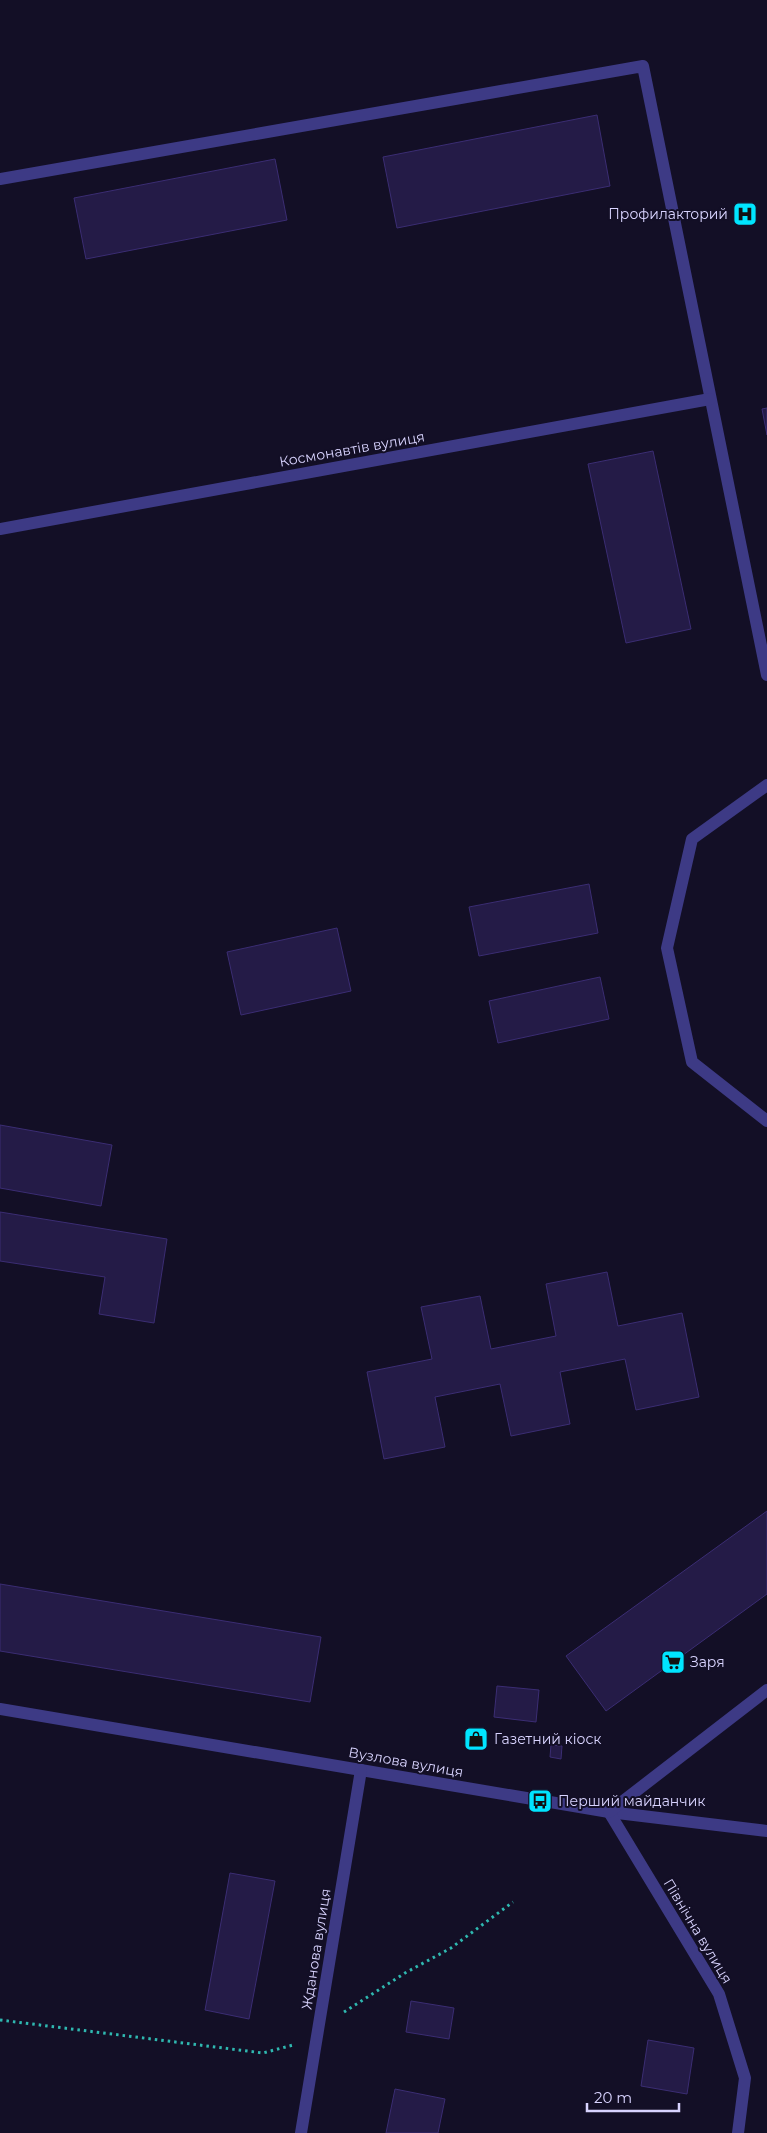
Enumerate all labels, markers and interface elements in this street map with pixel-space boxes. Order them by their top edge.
hospital icon: Профилакторий [732,201,758,227]
place label: Профилакторий [608,205,728,223]
street label: Космонавтів вулиця [278,427,426,471]
supermarket icon: Заря [660,1649,686,1675]
place label: Заря [690,1653,725,1671]
shop icon: Газетний кіоск [463,1726,489,1752]
place label: Газетний кіоск [494,1730,601,1748]
street label: Вузлова вулиця [347,1743,465,1781]
bus stop icon: Перший майданчик [527,1788,553,1814]
place label: Перший майданчик [558,1792,705,1810]
street label: Північна вулиця [660,1875,736,1987]
street label: Жданова вулиця [298,1887,334,2011]
scale bar [587,2080,680,2112]
text: 20 m [594,2088,632,2107]

